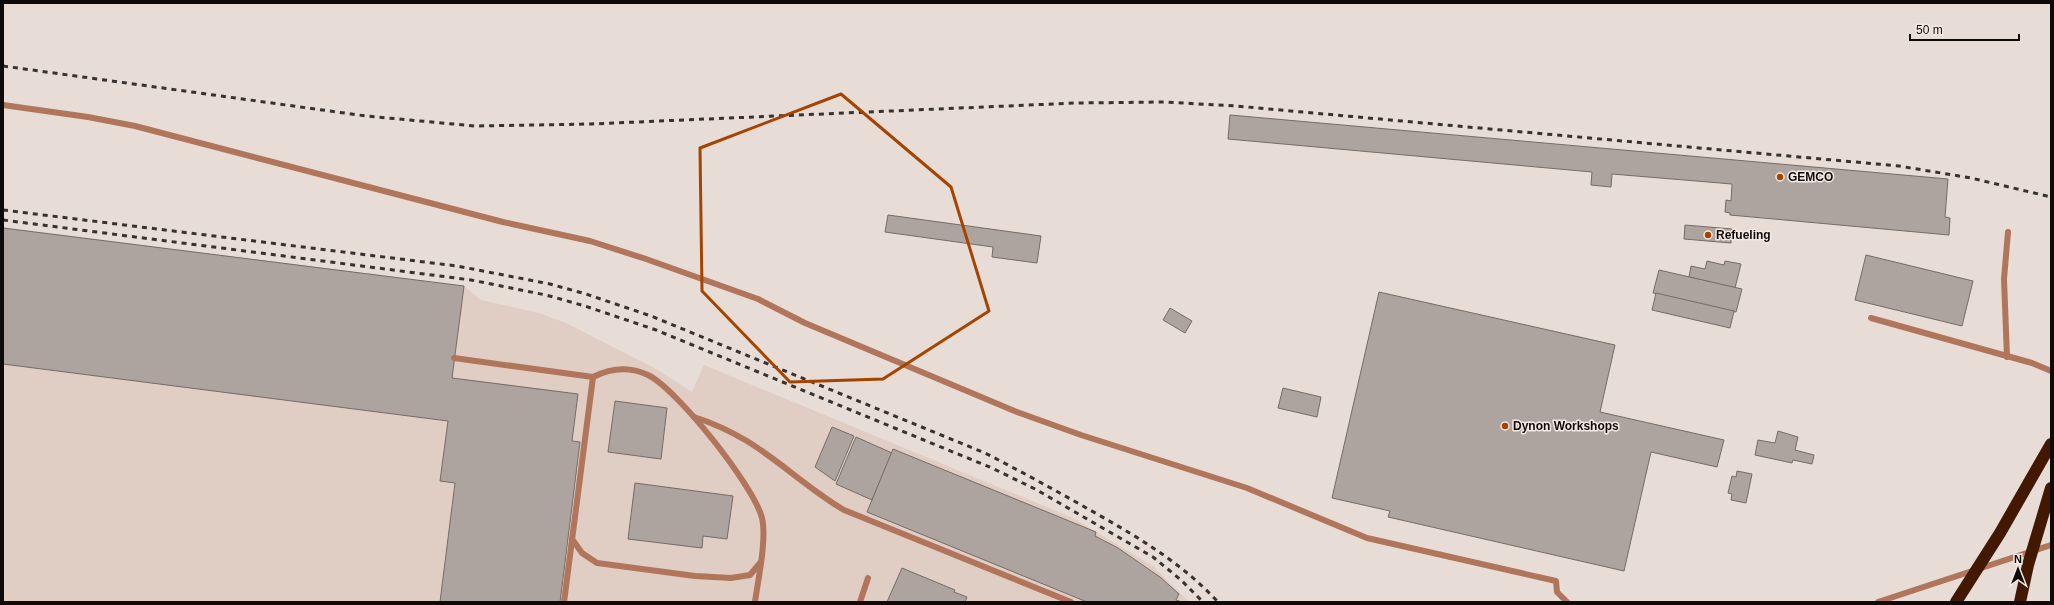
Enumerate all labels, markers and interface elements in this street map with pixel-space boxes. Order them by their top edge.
scale bar [1910,16,2019,42]
text: 50 m [1916,23,1943,37]
place label: GEMCO [1788,170,1833,184]
marker: GEMCO [1775,172,1785,182]
place label: Refueling [1716,228,1771,242]
marker: Refueling [1703,230,1713,240]
place label: Dynon Workshops [1513,419,1619,433]
marker: Dynon Workshops [1500,421,1510,431]
north arrow [1998,549,2038,589]
text: N [2014,553,2022,565]

